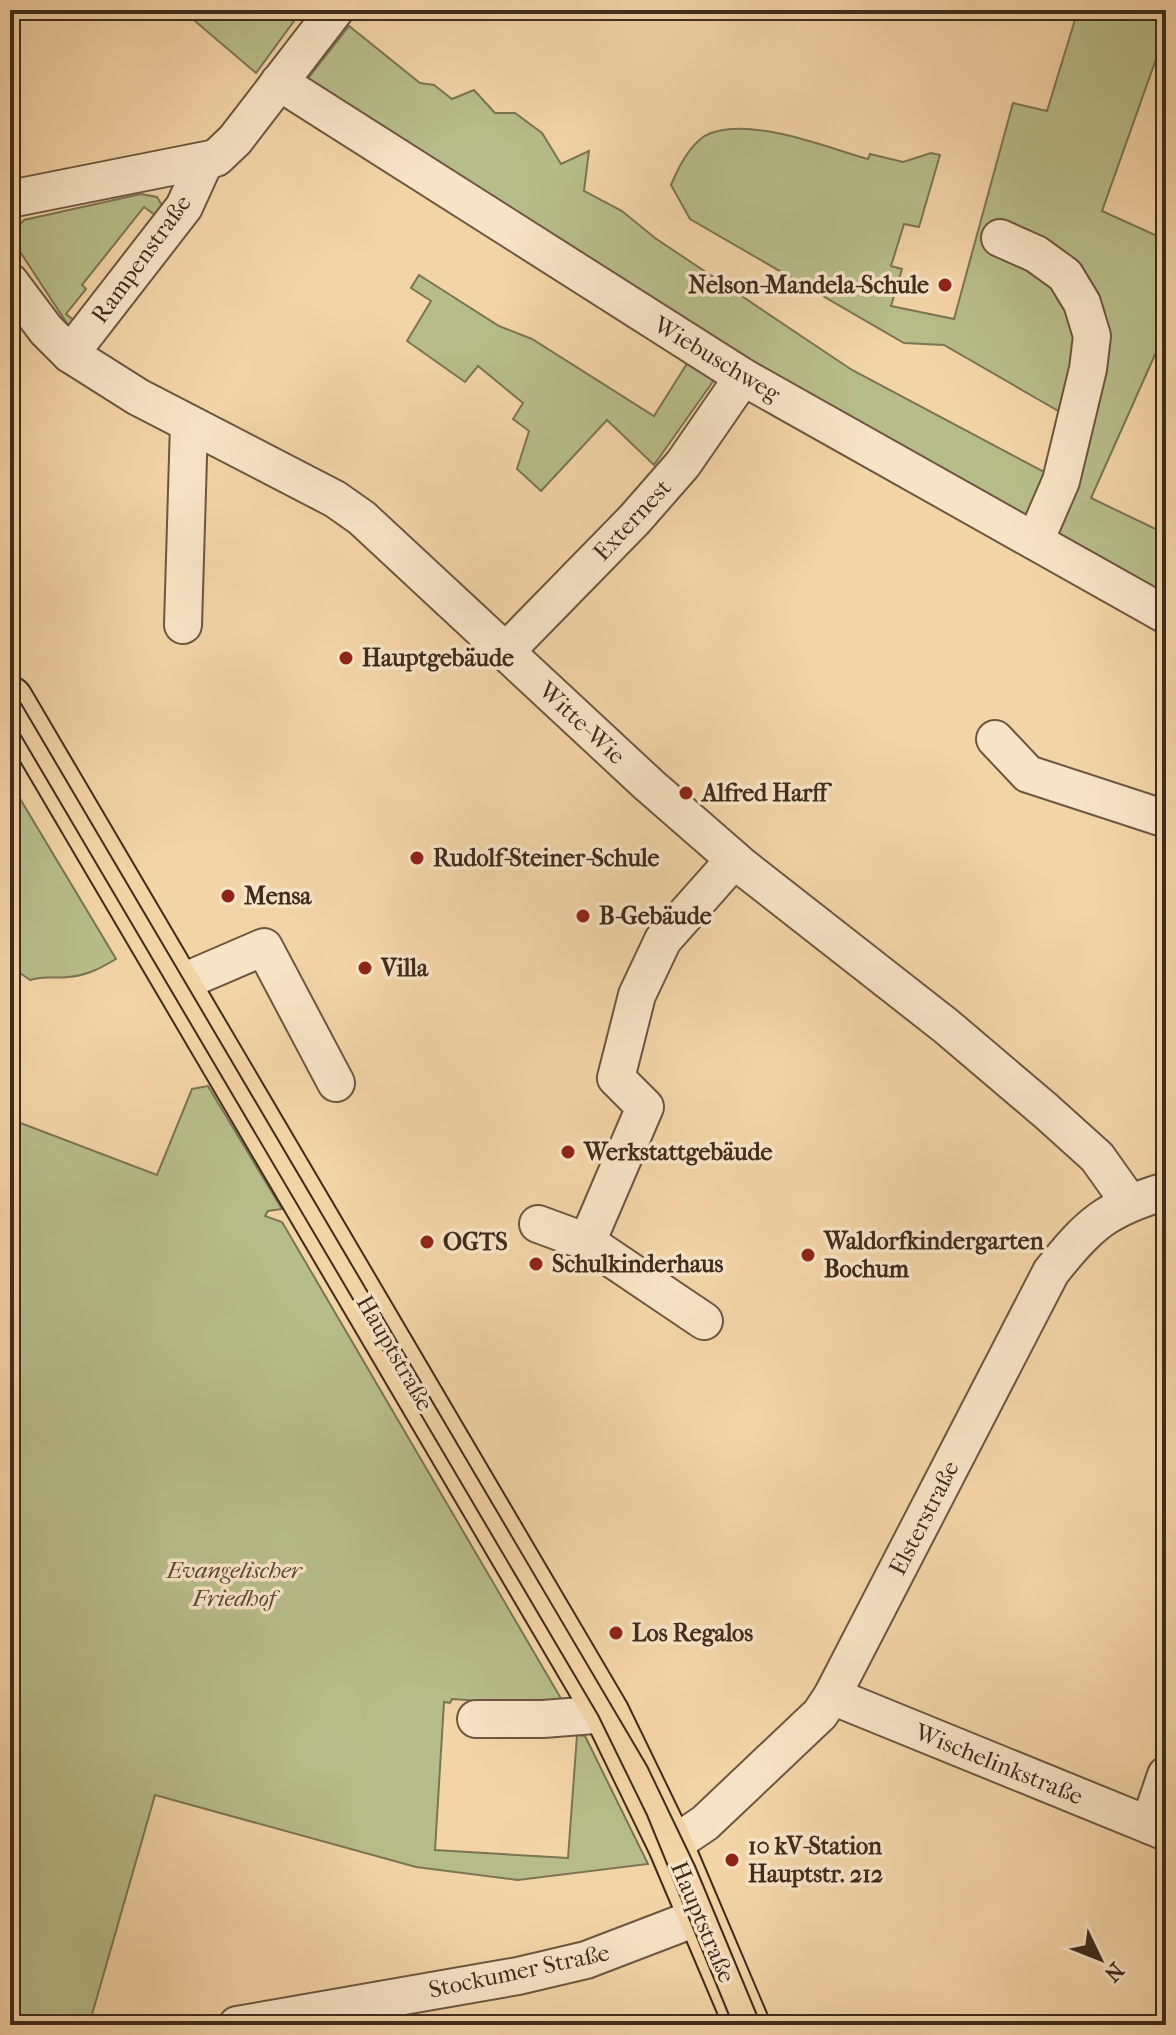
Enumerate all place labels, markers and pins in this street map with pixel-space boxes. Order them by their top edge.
place label: Nelson-Mandela-Schule [688,271,929,299]
marker: Nelson-Mandela-Schule [936,276,954,294]
place label: Hauptgebäude [362,644,514,672]
marker: Hauptgebäude [337,649,355,667]
place label: Alfred Harff [700,779,833,807]
marker: Alfred Harff [677,784,695,802]
place label: Rudolf-Steiner-Schule [433,844,659,872]
marker: Rudolf-Steiner-Schule [408,849,426,867]
place label: Mensa [244,882,312,910]
marker: Mensa [219,887,237,905]
place label: B-Gebäude [599,902,712,930]
marker: B-Gebäude [574,907,592,925]
place label: Villa [380,954,429,982]
marker: Villa [356,959,374,977]
place label: Werkstattgebäude [583,1138,773,1166]
marker: Werkstattgebäude [559,1143,577,1161]
place label: Waldorfkindergarten Bochum [823,1227,1045,1283]
place label: OGTS [443,1228,508,1256]
marker: OGTS [418,1233,436,1251]
marker: Waldorfkindergarten Bochum [799,1246,817,1264]
place label: Schulkinderhaus [552,1250,724,1278]
marker: Schulkinderhaus [527,1255,545,1273]
place label: Los Regalos [632,1619,753,1647]
marker: Los Regalos [607,1624,625,1642]
place label: 10 kV-Station Hauptstr. 212 [748,1832,883,1888]
marker: 10 kV-Station Hauptstr. 212 [723,1851,741,1869]

